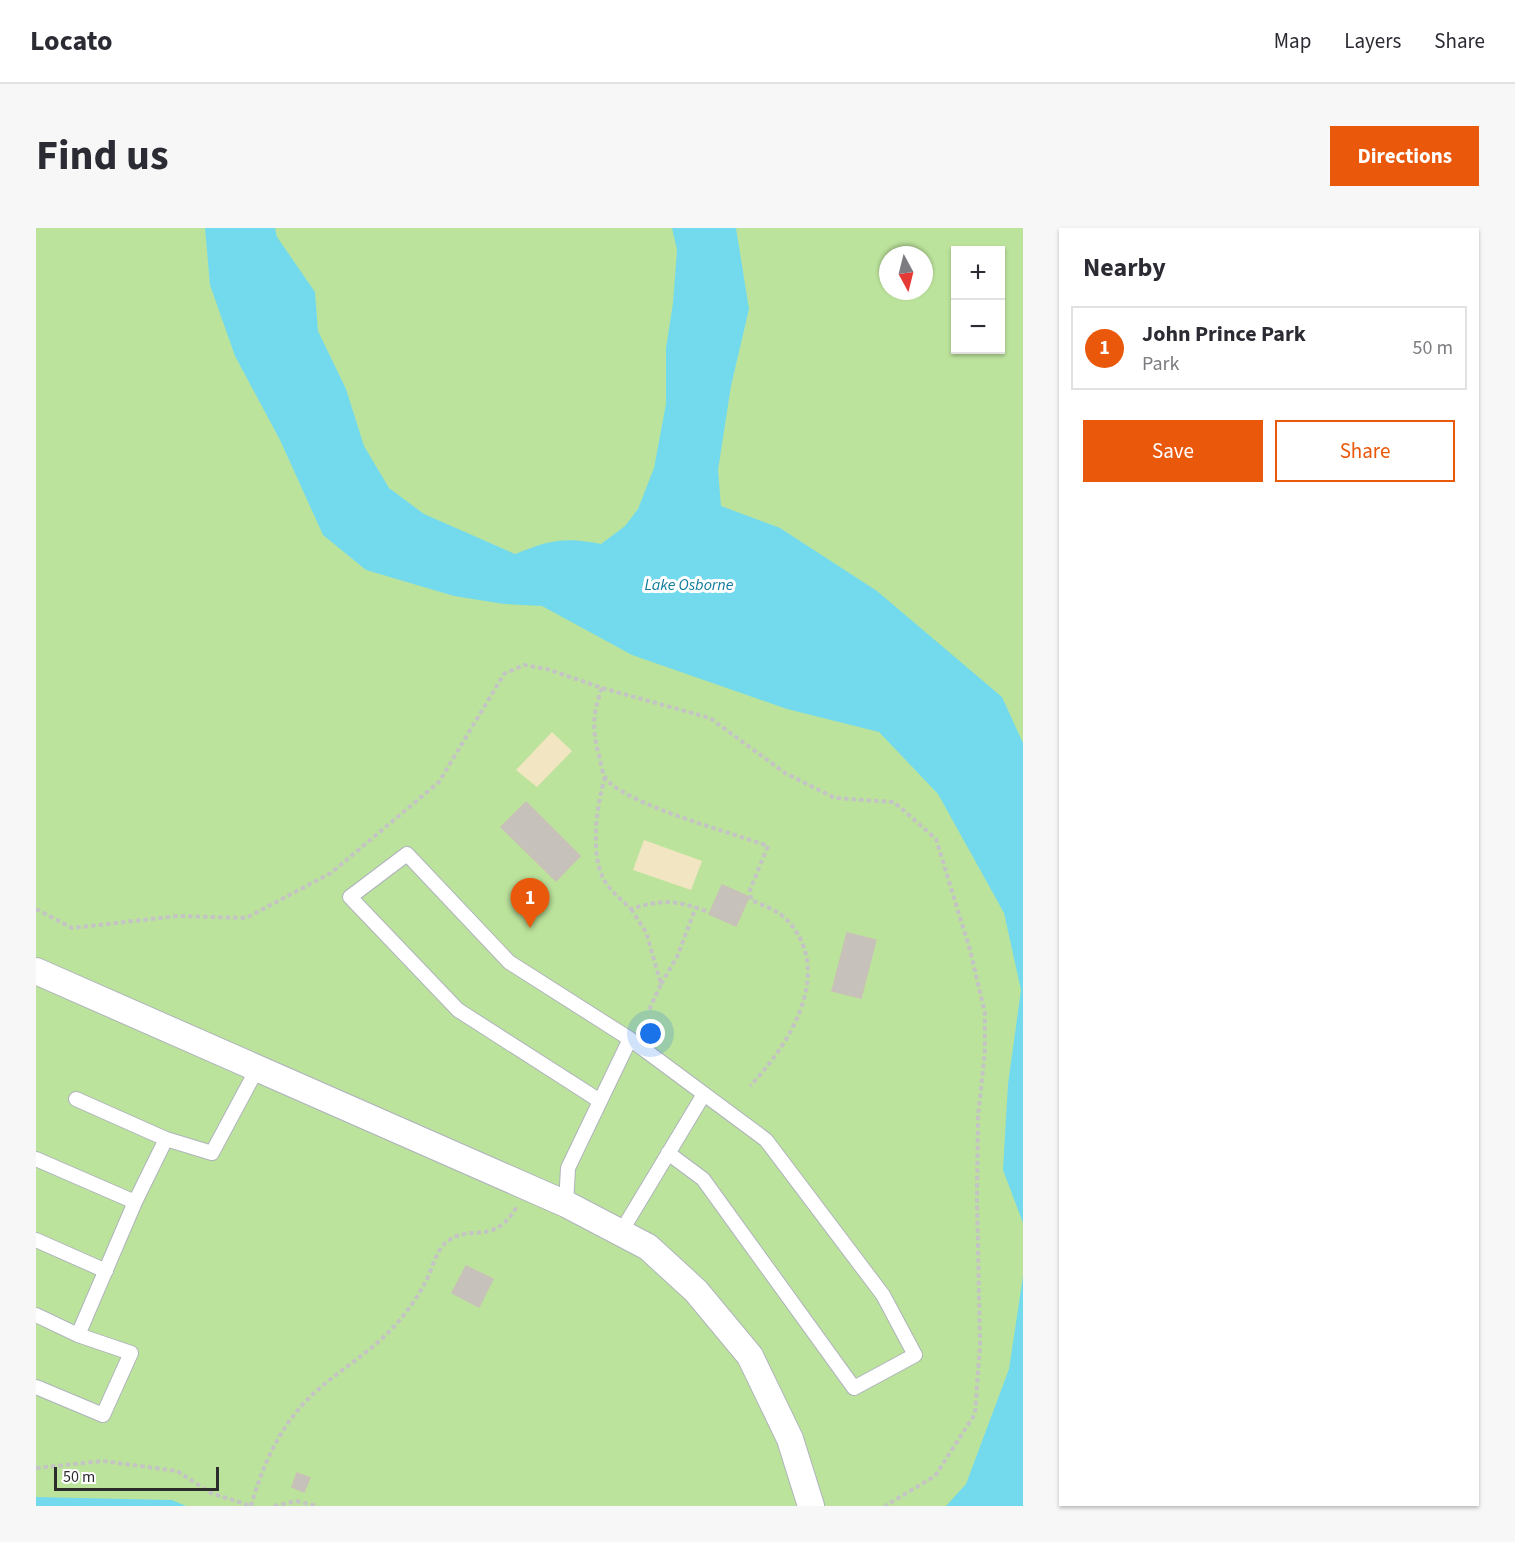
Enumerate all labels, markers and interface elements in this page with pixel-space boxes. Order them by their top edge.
text: Locato [30,21,112,61]
text: Map [1274,26,1311,56]
text: Layers [1344,26,1401,56]
text: Share [1434,26,1485,56]
text: Find us [36,126,169,186]
button: Directions [1330,126,1479,186]
north arrow [879,246,933,300]
map controls [951,246,1005,354]
button: + [951,246,1005,300]
text: Nearby [1083,249,1166,286]
button: − [951,300,1005,354]
text: John Prince Park [1142,318,1306,350]
text: 1 [1099,334,1110,362]
text: 50 m [1413,334,1453,362]
text: Park [1142,350,1179,378]
button: Save [1083,420,1263,482]
button: Share [1275,420,1455,482]
water label: Lake Osborne [645,574,734,596]
pin: 1 [510,878,550,928]
your location [636,1019,665,1048]
scale bar [54,1464,219,1492]
text: 50 m [63,1466,95,1488]

